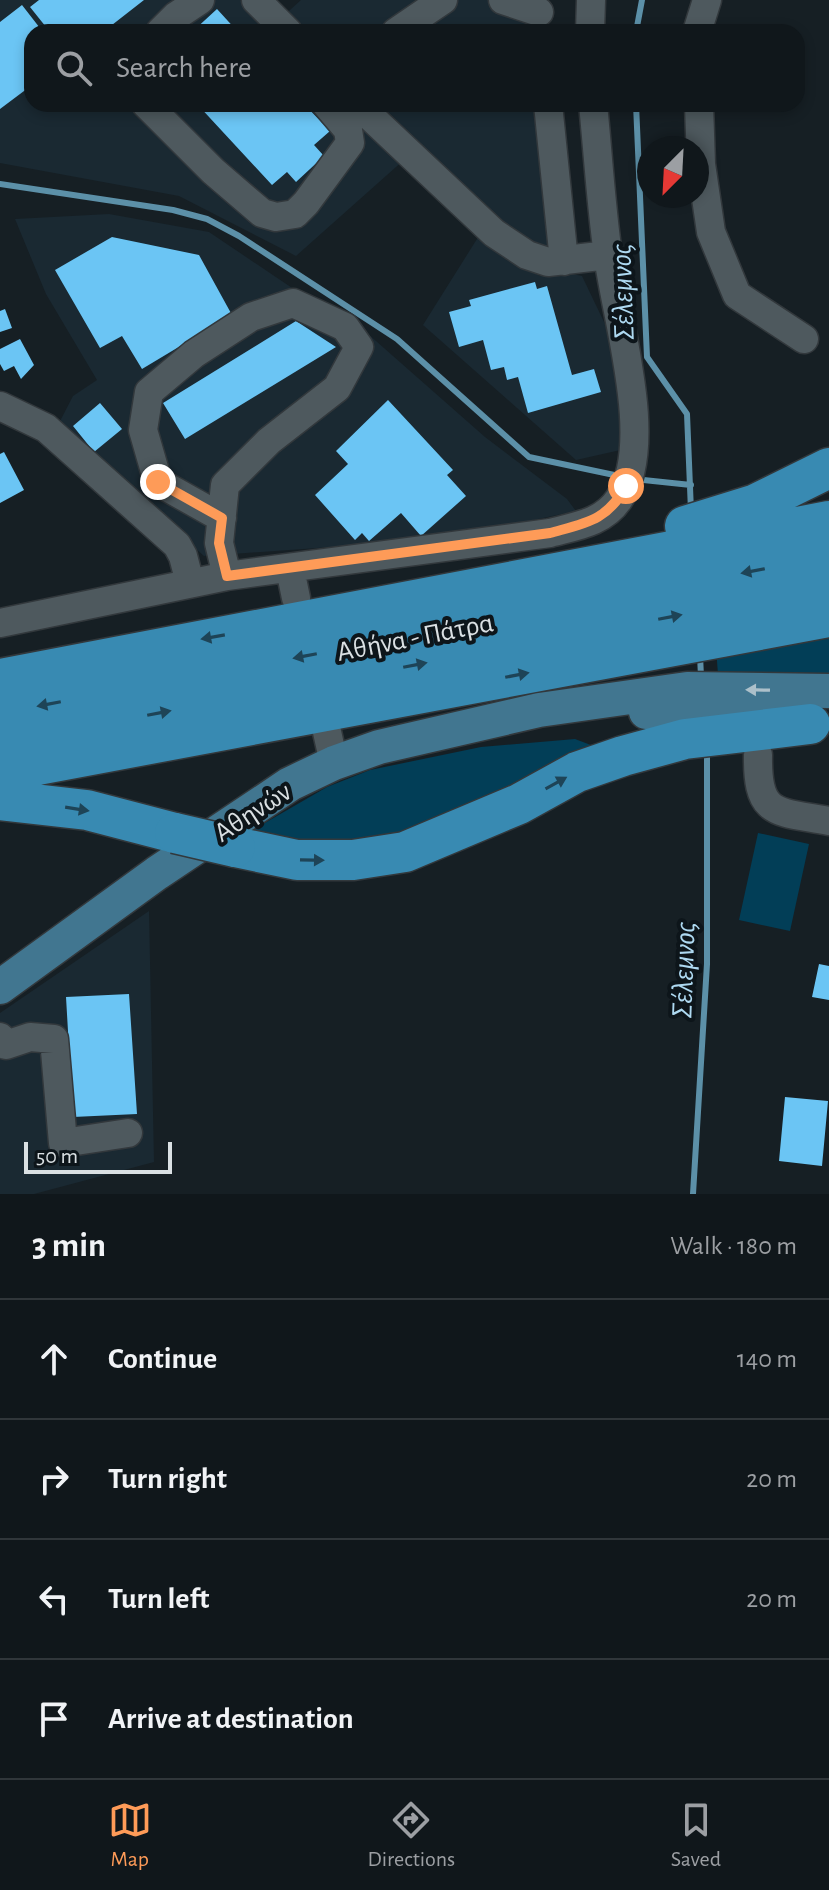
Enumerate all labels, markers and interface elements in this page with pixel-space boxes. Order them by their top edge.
search box [24,24,805,112]
icon: search [52,46,96,90]
text: Search here [116,53,252,83]
north arrow [637,136,709,208]
water label: Σέλεμνος [606,243,640,341]
route end [140,464,176,500]
route start [608,468,644,504]
one-way arrow [740,565,765,578]
street label: Αθήνα - Πάτρα [335,609,496,667]
one-way arrow [658,610,683,622]
one-way arrow [200,632,225,644]
one-way arrow [292,650,317,663]
one-way arrow [403,658,428,670]
one-way arrow [505,668,530,681]
one-way arrow [745,684,770,696]
one-way arrow [36,698,61,711]
one-way arrow [147,706,172,718]
one-way arrow [545,777,567,791]
street label: Αθηνών [209,778,297,848]
one-way arrow [65,803,90,816]
one-way arrow [300,854,325,866]
water label: Σέλεμνος [667,921,701,1019]
scale bar [24,1138,172,1174]
text: 50 m [36,1145,78,1167]
text: 3 min [32,1229,106,1263]
text: Walk · 180 m [670,1233,797,1259]
icon: ahead [32,1337,76,1381]
text: Continue [108,1344,217,1374]
text: 140 m [737,1346,797,1372]
icon: right [32,1457,76,1501]
text: Turn right [108,1464,227,1494]
text: 20 m [746,1466,797,1492]
icon: left [32,1577,76,1621]
text: Turn left [108,1584,209,1614]
text: 20 m [746,1586,797,1612]
icon: arrive [32,1697,76,1741]
text: Arrive at destination [108,1704,354,1734]
tab: Map [108,1798,152,1872]
tab: Directions [367,1798,455,1872]
tab: Saved [671,1798,721,1872]

